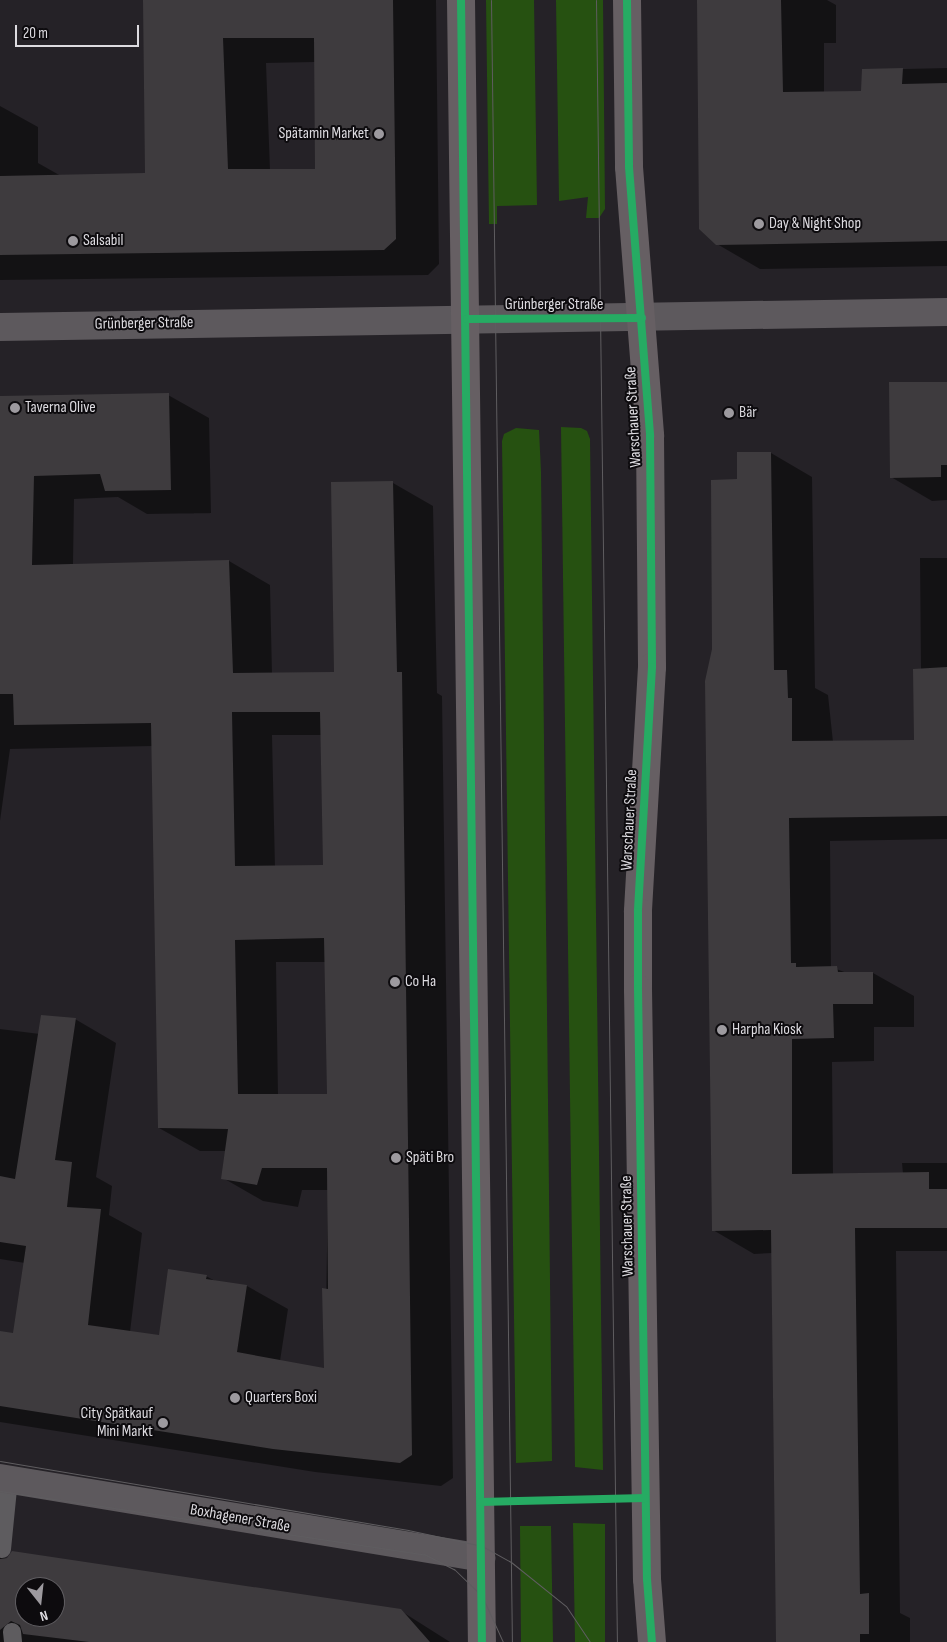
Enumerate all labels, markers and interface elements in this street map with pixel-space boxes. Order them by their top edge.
scale bar [18,15,141,47]
text: 20 m [23,24,48,43]
place label: Spätamin Market [278,124,369,144]
marker: Spätamin Market [373,128,385,140]
place label: Day & Night Shop [769,214,861,234]
marker: Day & Night Shop [753,218,765,230]
place label: Salsabil [83,231,123,251]
marker: Salsabil [67,235,79,247]
street label: Grünberger Straße [505,295,603,315]
street label: Grünberger Straße [95,314,193,334]
street label: Warschauer Straße [622,366,646,468]
place label: Taverna Olive [25,398,96,418]
marker: Taverna Olive [9,402,21,414]
place label: Bär [739,403,757,423]
marker: Bär [723,407,735,419]
street label: Warschauer Straße [618,769,642,871]
place label: Co Ha [405,972,436,992]
marker: Co Ha [389,976,401,988]
place label: Harpha Kiosk [732,1020,802,1040]
marker: Harpha Kiosk [716,1024,728,1036]
place label: Späti Bro [406,1148,454,1168]
marker: Späti Bro [390,1152,402,1164]
street label: Warschauer Straße [618,1175,638,1277]
place label: Quarters Boxi [245,1388,317,1408]
marker: Quarters Boxi [229,1392,241,1404]
place label: City Spätkauf Mini Markt [81,1404,153,1442]
marker: City Spätkauf Mini Markt [157,1417,169,1429]
street label: Boxhagener Straße [189,1501,291,1537]
north arrow [15,1577,65,1627]
text: N [38,1607,50,1625]

